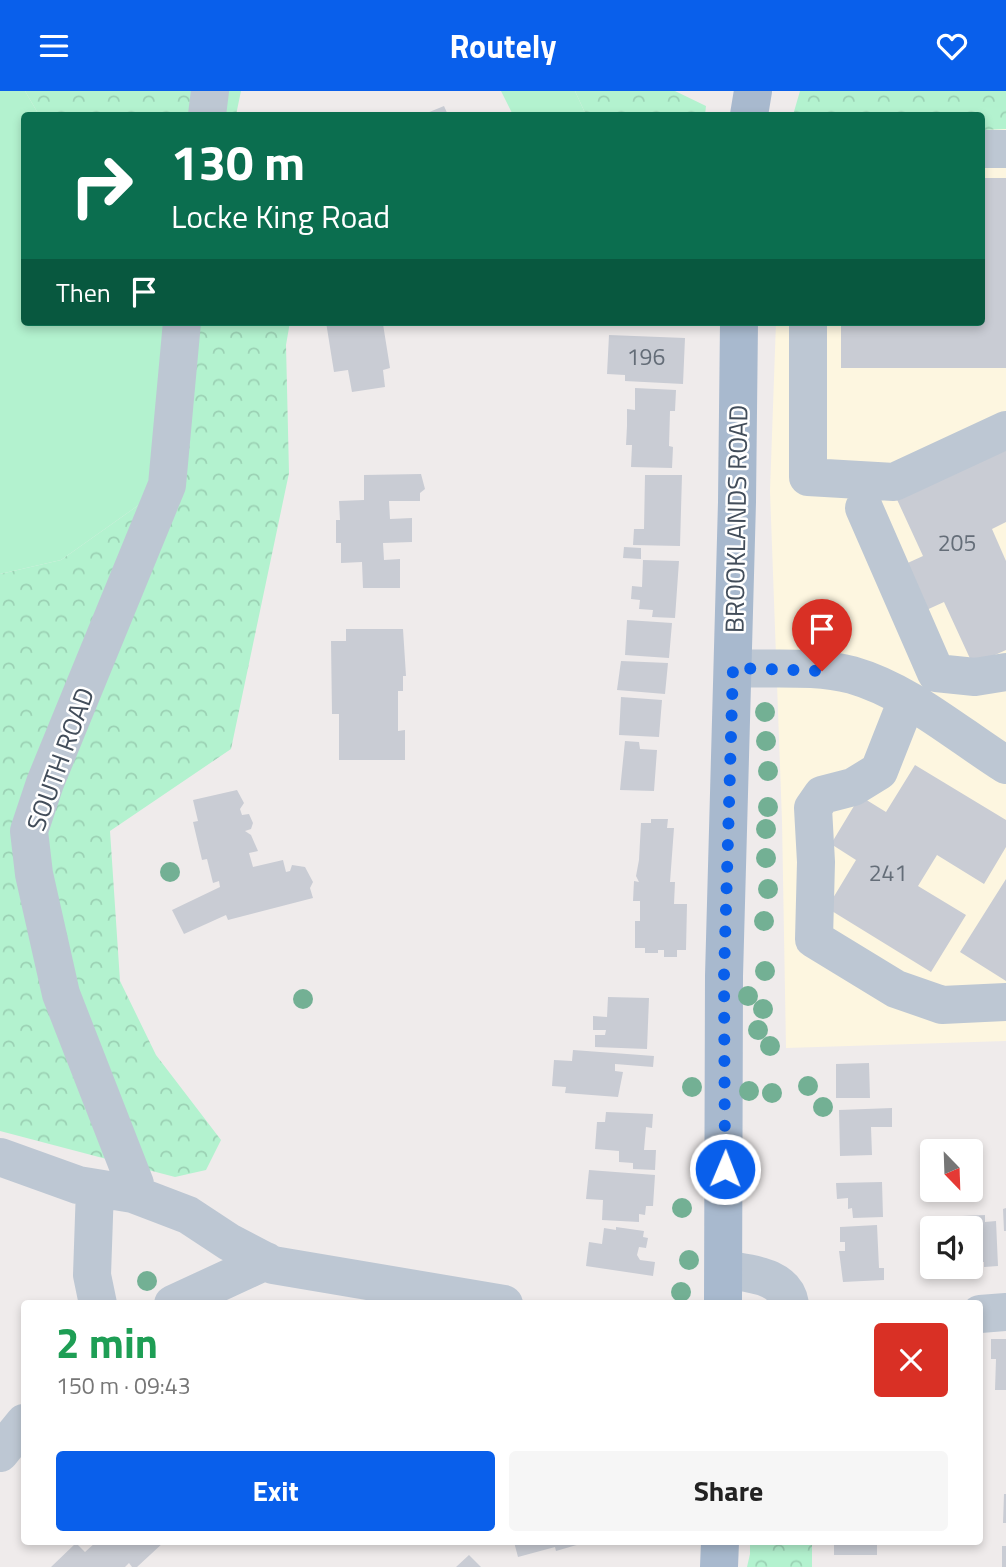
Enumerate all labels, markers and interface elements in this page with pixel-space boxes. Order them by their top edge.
text: Routely [450,22,556,70]
icon: menu [35,27,73,65]
icon: heart [933,27,971,65]
text: 130 m [171,124,305,199]
icon: right [56,140,147,231]
text: Locke King Road [171,192,390,240]
text: Then [56,273,111,312]
icon: arrive [125,273,163,311]
house number: 196 [627,339,665,374]
street label: BROOKLANDS ROAD [715,404,757,634]
house number: 205 [938,525,976,560]
pin [792,599,852,671]
icon: arrive [803,610,841,648]
street label: SOUTH ROAD [16,682,104,836]
house number: 241 [869,855,907,890]
position arrow [688,1132,762,1206]
north arrow [920,1139,984,1202]
map controls [920,1139,983,1279]
button: sound [920,1216,983,1279]
text: 2 min [56,1310,158,1374]
button: close [874,1323,948,1397]
text: 150 m · 09:43 [56,1368,191,1403]
button: Exit [56,1451,495,1531]
button: Share [509,1451,948,1531]

